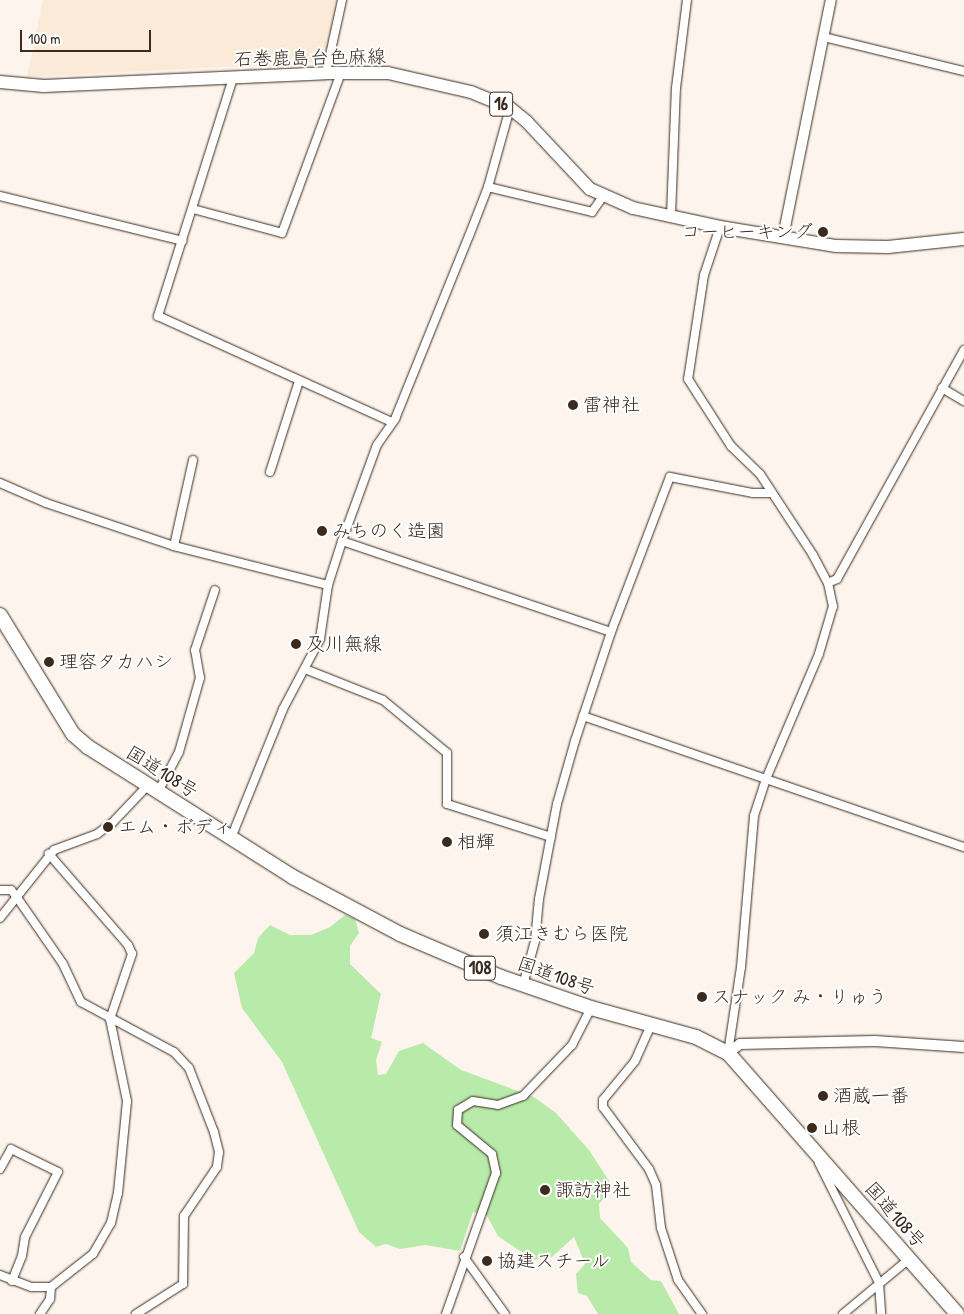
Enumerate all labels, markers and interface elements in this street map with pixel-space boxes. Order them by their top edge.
scale bar [22,20,154,52]
text: 100 m [28,28,61,49]
street label: 石巻鹿島台色麻線 [234,45,386,71]
road number: 16 [488,88,514,120]
place label: コーヒーキング [681,221,813,243]
marker: コーヒーキング [817,226,829,238]
place label: 雷神社 [583,394,640,416]
marker: 雷神社 [567,399,579,411]
place label: みちのく造園 [332,520,446,542]
marker: みちのく造園 [316,525,328,537]
place label: 及川無線 [306,633,382,655]
marker: 及川無線 [290,638,302,650]
place label: 理容タカハシ [59,651,173,673]
marker: 理容タカハシ [43,656,55,668]
street label: 国道108号 [122,741,202,803]
place label: エム・ボディ [118,816,232,838]
marker: エム・ボディ [102,821,114,833]
place label: 相輝 [457,831,495,853]
marker: 相輝 [441,836,453,848]
place label: 須江きむら医院 [495,923,628,945]
marker: 須江きむら医院 [477,927,491,941]
road number: 108 [464,952,496,984]
street label: 国道108号 [514,952,598,1000]
place label: スナック み・りゅう [712,986,887,1008]
marker: スナック み・りゅう [696,991,708,1003]
place label: 酒蔵一番 [833,1085,909,1107]
marker: 酒蔵一番 [817,1090,829,1102]
place label: 山根 [822,1117,860,1139]
marker: 山根 [806,1122,818,1134]
street label: 国道108号 [860,1177,930,1253]
place label: 諏訪神社 [555,1179,631,1201]
marker: 諏訪神社 [539,1184,551,1196]
place label: 協建スチール [497,1250,611,1272]
marker: 協建スチール [481,1255,493,1267]

